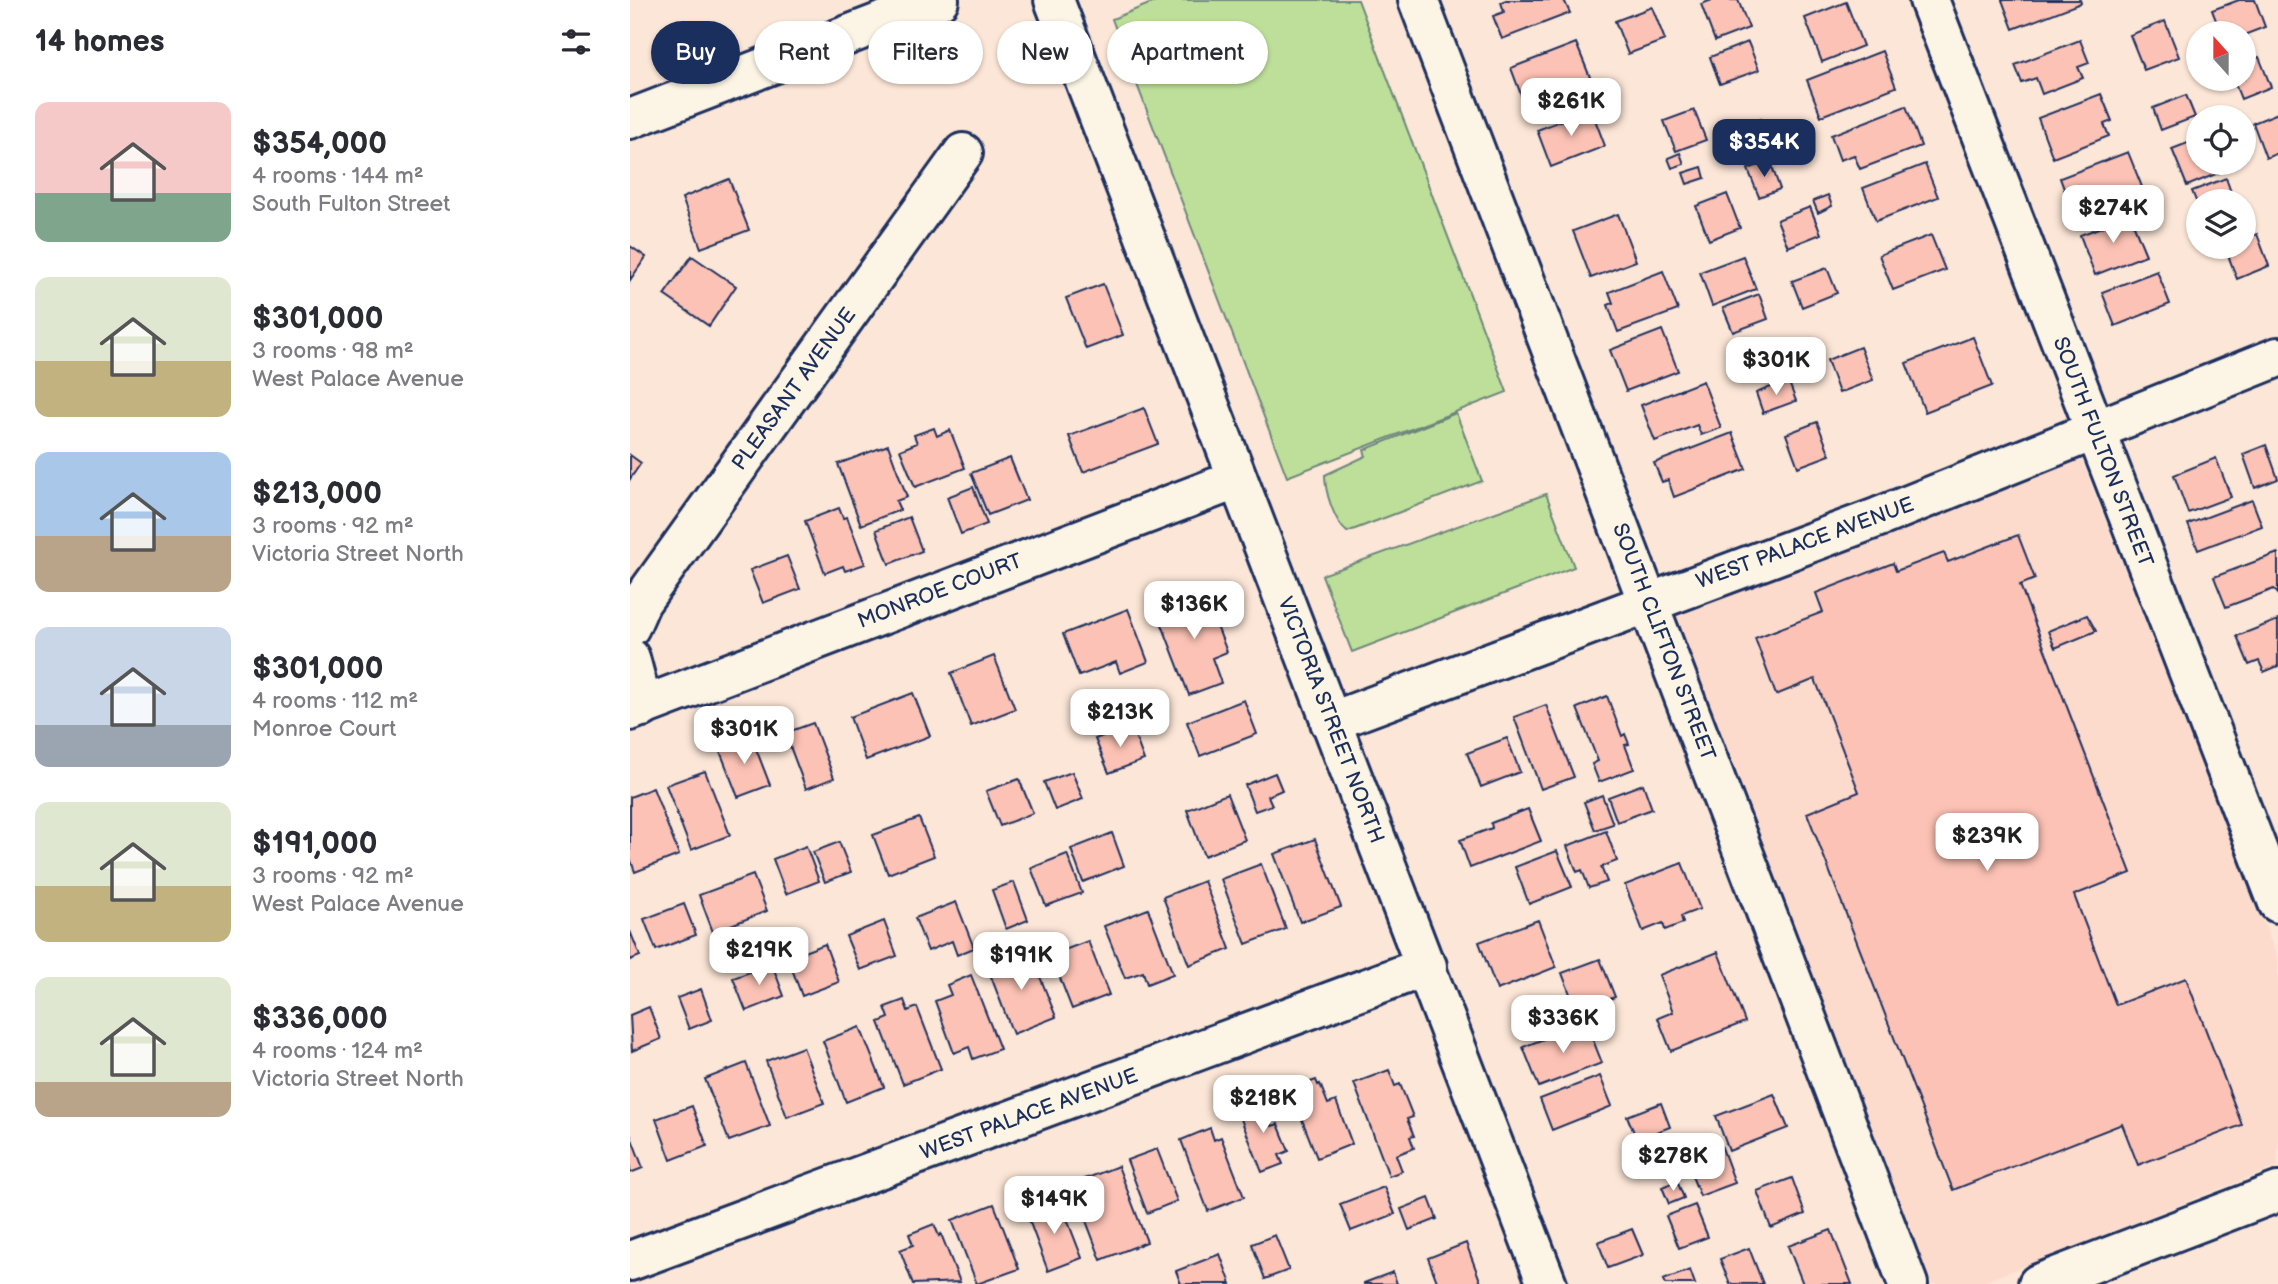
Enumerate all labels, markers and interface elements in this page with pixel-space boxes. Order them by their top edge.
chip: Buy [651,21,740,84]
chip: Rent [754,21,854,84]
chip: Filters [868,21,983,84]
chip: New [997,21,1093,84]
chip: Apartment [1107,21,1268,84]
north arrow [2186,21,2256,91]
map controls [2186,21,2256,259]
icon: filters [557,23,595,61]
text: 14 homes [35,24,164,60]
pin: $261K [1522,78,1620,138]
text: $261K [1537,87,1605,115]
button: locate [2186,105,2256,175]
pin: $354K [1715,120,1813,179]
text: $354,000 [252,126,387,162]
text: $354K [1728,128,1800,156]
icon: home [91,130,175,214]
text: 4 rooms · 144 m² [252,162,424,190]
pin: $274K [2064,186,2162,245]
button: layers [2186,189,2256,259]
text: South Fulton Street [252,190,450,218]
text: $274K [2078,194,2148,222]
text: $301,000 [252,301,383,337]
street label: PLEASANT AVENUE [727,303,861,475]
icon: home [91,305,175,389]
street label: SOUTH FULTON STREET [2048,333,2159,571]
text: 3 rooms · 98 m² [252,337,414,365]
pin: $301K [1727,338,1825,397]
text: $301K [1742,346,1810,374]
text: West Palace Avenue [252,365,464,393]
text: $213,000 [252,476,382,512]
icon: home [91,480,175,564]
street label: WEST PALACE AVENUE [1693,492,1917,594]
text: 3 rooms · 92 m² [252,512,414,540]
street label: SOUTH CLIFTON STREET [1607,520,1721,765]
text: Victoria Street North [252,540,464,568]
street label: MONROE COURT [854,548,1026,634]
pin: $136K [1145,582,1243,641]
text: $136K [1160,590,1228,618]
street label: VICTORIA STREET NORTH [1272,593,1390,847]
text: $301,000 [252,651,383,687]
icon: home [91,655,175,739]
text: 4 rooms · 112 m² [252,687,418,715]
pin: $213K [1071,690,1169,749]
text: $213K [1086,698,1154,726]
pin: $301K [695,706,793,766]
text: Monroe Court [252,715,396,743]
text: $301K [710,715,778,743]
pin: $239K [1938,814,2036,873]
text: $239K [1952,822,2022,850]
text: $191,000 [252,826,377,862]
icon: home [91,830,175,914]
text: 3 rooms · 92 m² [252,862,414,890]
text: West Palace Avenue [252,890,464,918]
pin: $219K [710,928,808,987]
pin: $191K [972,932,1070,992]
text: $219K [725,936,793,964]
text: $191K [989,941,1053,969]
pin: $336K [1514,996,1612,1055]
text: $336,000 [252,1001,388,1037]
text: $336K [1527,1004,1599,1032]
icon: home [91,1005,175,1089]
text: 4 rooms · 124 m² [252,1037,423,1065]
street label: WEST PALACE AVENUE [917,1063,1141,1165]
text: Victoria Street North [252,1065,464,1093]
pin: $218K [1214,1076,1312,1135]
text: $218K [1229,1084,1297,1112]
pin: $278K [1624,1134,1722,1193]
text: $278K [1638,1142,1708,1170]
pin: $149K [1005,1176,1103,1236]
text: $149K [1020,1185,1088,1213]

